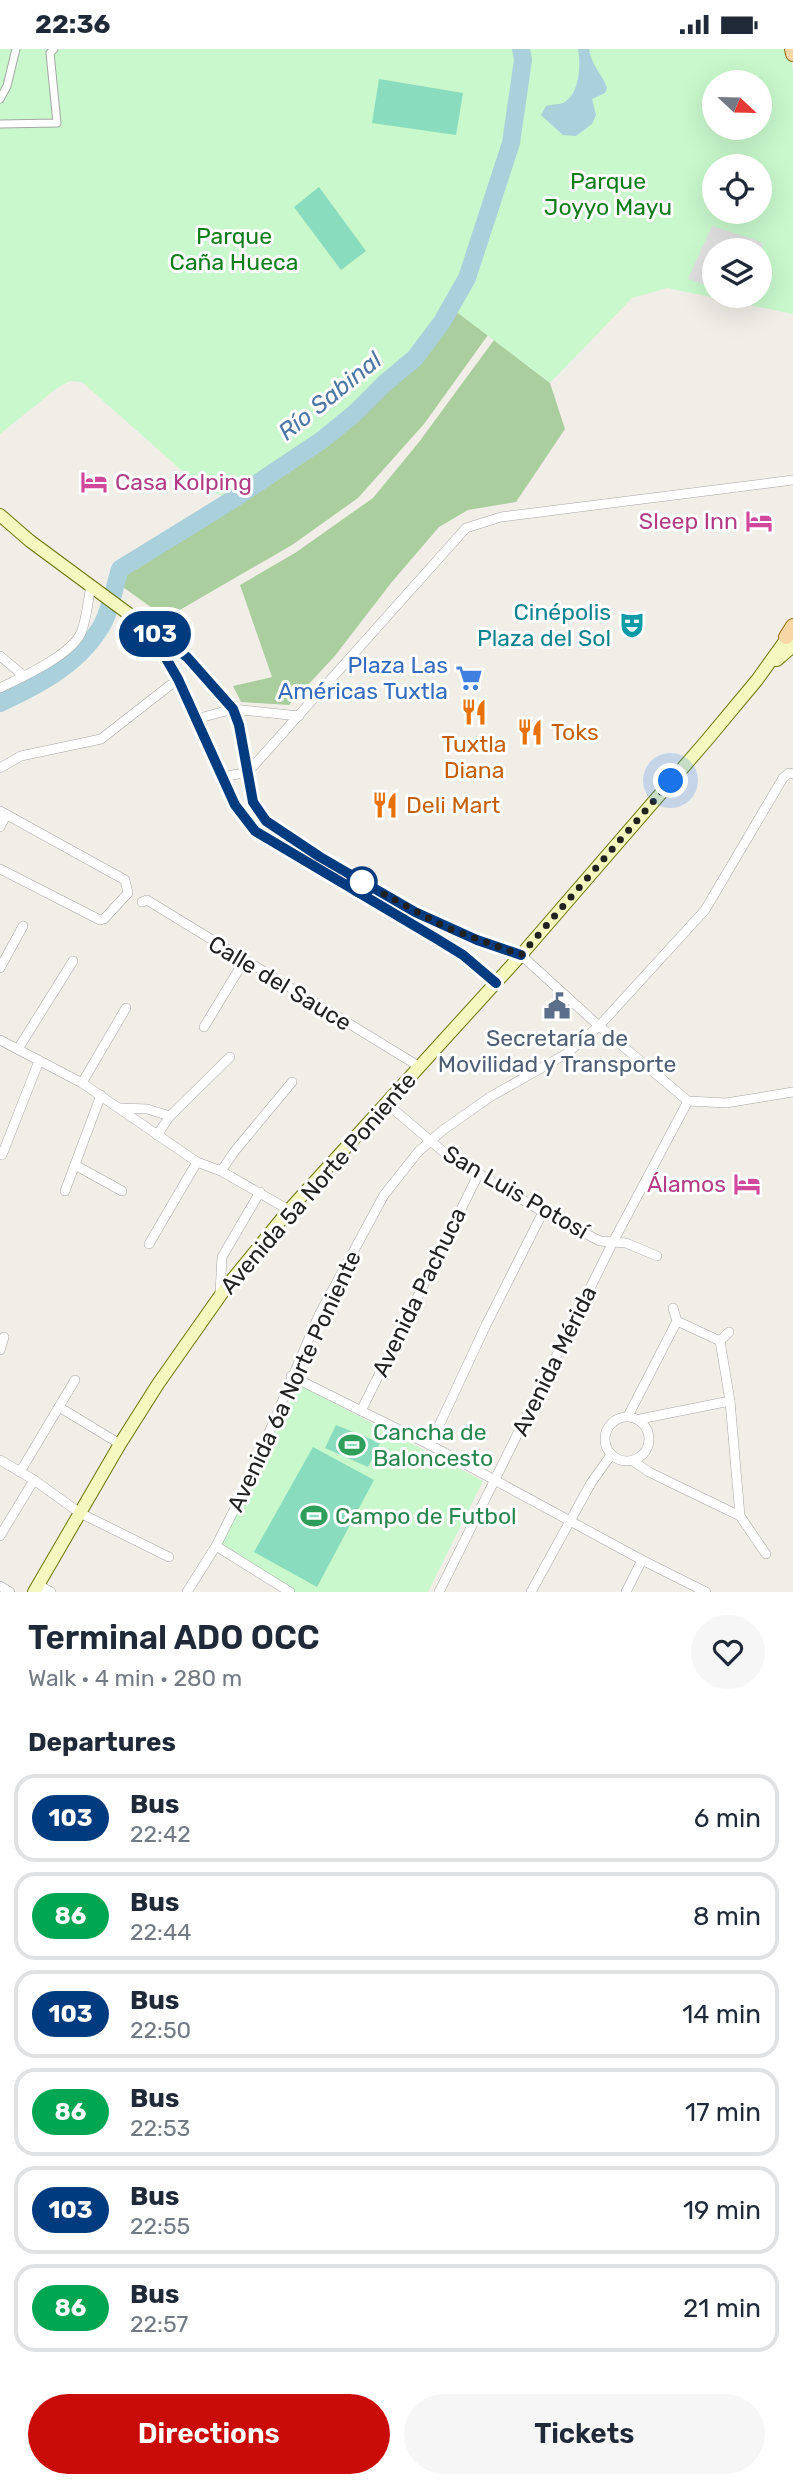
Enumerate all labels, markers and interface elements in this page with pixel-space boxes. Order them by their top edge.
text: 22:36 [35,9,110,40]
north arrow [702,70,772,140]
map controls [702,70,772,308]
button: locate [702,154,772,224]
park label: Parque Joyyo Mayu [544,167,672,221]
park label: Parque Caña Hueca [170,222,298,276]
button: layers [702,238,772,308]
water label: Río Sabinal [273,345,388,446]
hotel icon: Casa Kolping [79,467,109,497]
place label: Casa Kolping [115,468,252,496]
hotel icon: Sleep Inn [744,506,774,536]
place label: Sleep Inn [639,507,738,535]
place label: Cinépolis Plaza del Sol [477,598,611,652]
theatre icon: Cinépolis Plaza del Sol [617,610,647,640]
line badge: 103 [115,611,195,657]
text: 103 [133,620,177,648]
place label: Plaza Las Américas Tuxtla [278,651,448,705]
supermarket icon: Plaza Las Américas Tuxtla [454,663,484,693]
restaurant icon: Tuxtla Diana [459,697,489,727]
restaurant icon: Toks [515,717,545,747]
place label: Toks [551,718,599,746]
place label: Tuxtla Diana [441,730,507,784]
your location [653,763,688,798]
restaurant icon: Deli Mart [370,790,400,820]
place label: Deli Mart [406,791,500,819]
unlabelled marker [347,867,377,897]
street label: Calle del Sauce [203,929,357,1037]
public building icon: Secretaría de Movilidad y Transporte [542,991,572,1021]
place label: Secretaría de Movilidad y Transporte [438,1024,676,1078]
street label: Avenida 5a Norte Poniente [214,1066,422,1300]
street label: San Luis Potosí [438,1139,595,1246]
hotel icon: Álamos [732,1169,762,1199]
place label: Álamos [647,1170,726,1198]
street label: Avenida Pachuca [366,1203,472,1381]
street label: Avenida 6a Norte Poniente [221,1246,367,1516]
street label: Avenida Mérida [506,1281,602,1441]
place label: Cancha de Baloncesto [373,1418,493,1472]
sports icon: Cancha de Baloncesto [337,1430,367,1460]
sports icon: Campo de Futbol [299,1501,329,1531]
place label: Campo de Futbol [335,1502,517,1530]
button: heart [691,1615,765,1689]
text: Terminal ADO OCC [28,1618,320,1657]
text: Walk · 4 min · 280 m [28,1664,242,1692]
text: Departures [28,1727,176,1758]
text: Bus [130,1789,179,1820]
text: 6 min [694,1803,761,1834]
text: 103 [48,1804,93,1832]
text: 22:42 [130,1820,191,1848]
text: Bus [130,1887,179,1918]
text: 8 min [693,1901,761,1932]
text: 86 [55,1902,86,1930]
text: 22:44 [130,1918,191,1946]
text: Bus [130,1985,179,2016]
text: 14 min [682,1999,761,2030]
text: 103 [48,2000,93,2028]
text: 22:50 [130,2016,191,2044]
text: Bus [130,2083,179,2114]
text: 17 min [685,2097,761,2128]
text: 86 [55,2098,86,2126]
text: 22:53 [130,2114,190,2142]
text: Bus [130,2181,179,2212]
text: 19 min [683,2195,761,2226]
text: 103 [48,2196,93,2224]
text: 22:55 [130,2212,190,2240]
text: Bus [130,2279,179,2310]
text: 21 min [683,2293,761,2324]
text: 86 [55,2294,86,2322]
text: 22:57 [130,2310,188,2338]
button: Directions [28,2394,390,2474]
button: Tickets [404,2394,765,2474]

